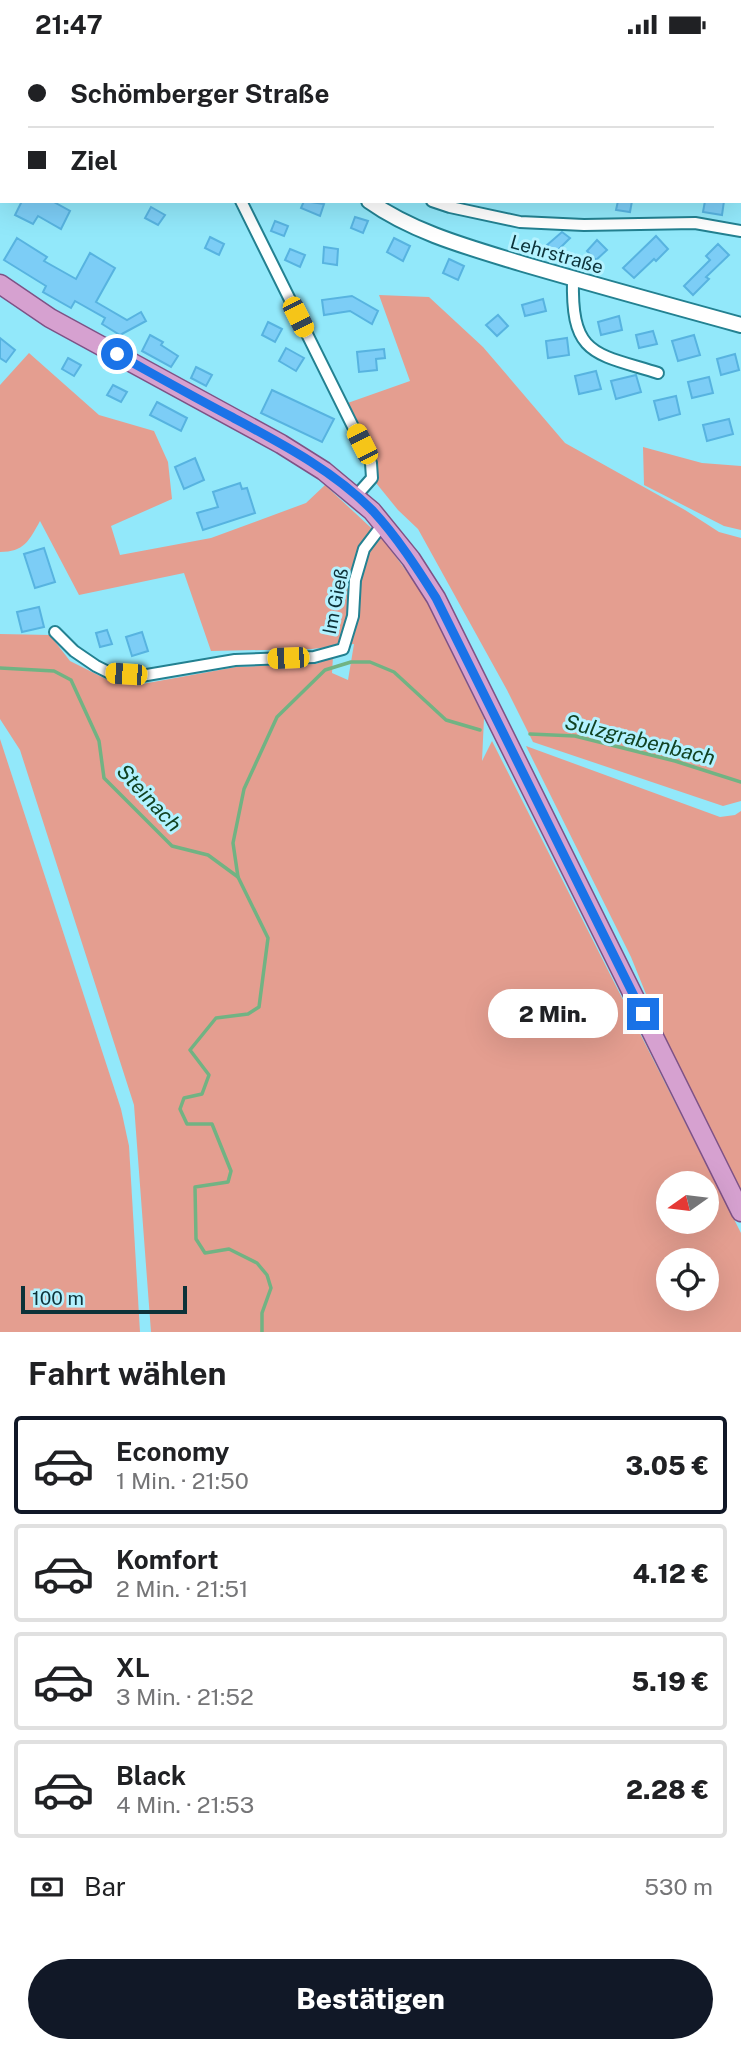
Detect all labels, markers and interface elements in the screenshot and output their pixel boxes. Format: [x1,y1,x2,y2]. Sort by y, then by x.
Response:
text: 21:47 [35,9,103,40]
text: Schömberger Straße [70,78,329,109]
text: Ziel [70,145,118,176]
street label: Lehrstraße [508,230,606,278]
car [280,294,317,340]
route start [101,338,133,370]
car [344,421,381,467]
street label: Im Gieß [318,566,352,636]
car [267,647,310,669]
car [105,662,148,686]
water label: Sulzgrabenbach [562,709,718,770]
water label: Steinach [112,759,187,837]
callout: 2 Min. [489,989,618,1039]
route end [627,998,659,1030]
text: 2 Min. [519,1000,587,1027]
north arrow [656,1171,719,1234]
map controls [656,1171,719,1311]
button: locate [656,1248,719,1311]
scale bar [21,1283,187,1315]
text: 100 m [32,1287,84,1309]
text: Fahrt wählen [28,1355,227,1392]
icon: car [32,1434,95,1497]
text: Economy [116,1436,229,1467]
text: 3.05 € [625,1450,709,1481]
text: 1 Min. · 21:50 [116,1467,249,1494]
icon: car [32,1542,95,1605]
text: Komfort [116,1544,218,1575]
text: 4.12 € [632,1558,709,1589]
text: 2 Min. · 21:51 [116,1575,248,1602]
icon: car [32,1650,95,1713]
text: XL [116,1652,150,1683]
text: 5.19 € [631,1666,709,1697]
text: 3 Min. · 21:52 [116,1683,254,1710]
icon: car [32,1758,95,1821]
text: Black [116,1760,186,1791]
text: 2.28 € [626,1774,709,1805]
text: 4 Min. · 21:53 [116,1791,254,1818]
icon: cash [28,1868,66,1906]
text: Bar [84,1871,126,1902]
text: 530 m [644,1873,713,1900]
button: Bestätigen [28,1959,713,2039]

